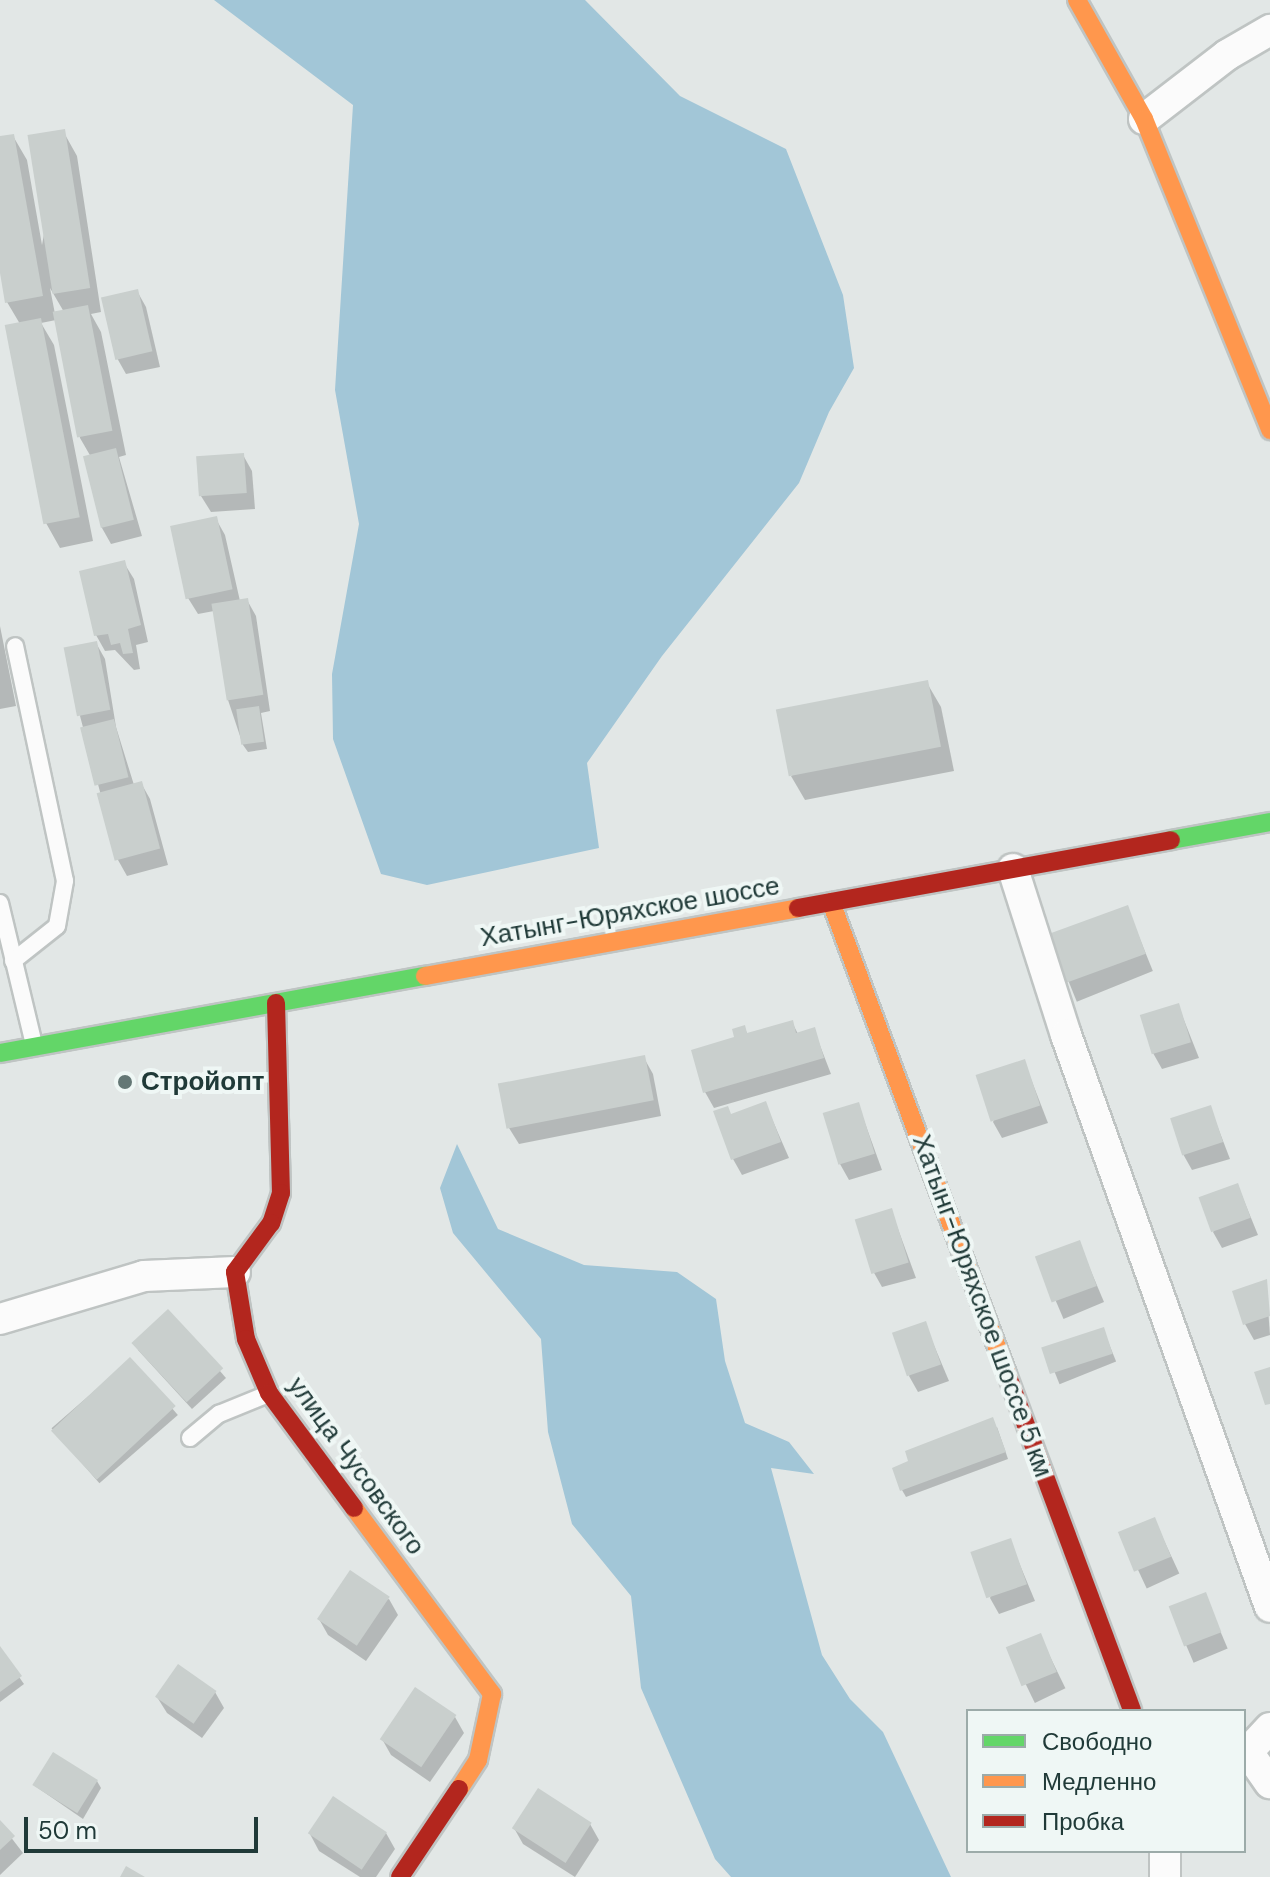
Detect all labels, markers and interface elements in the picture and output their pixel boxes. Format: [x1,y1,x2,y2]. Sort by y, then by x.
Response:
street label: Хатынг-Юряхское шоссе [478,870,782,954]
place label: Стройопт [141,1066,265,1098]
marker: Стройопт [116,1073,134,1091]
street label: Хатынг-Юряхское шоссе 5 км [905,1130,1059,1482]
street label: улица Чусовского [281,1371,431,1561]
legend [966,1709,1246,1853]
text: Свободно [1042,1726,1152,1757]
text: Медленно [1042,1766,1156,1797]
scale bar [28,1801,262,1851]
text: Пробка [1042,1806,1124,1837]
text: 50 m [38,1815,97,1846]

